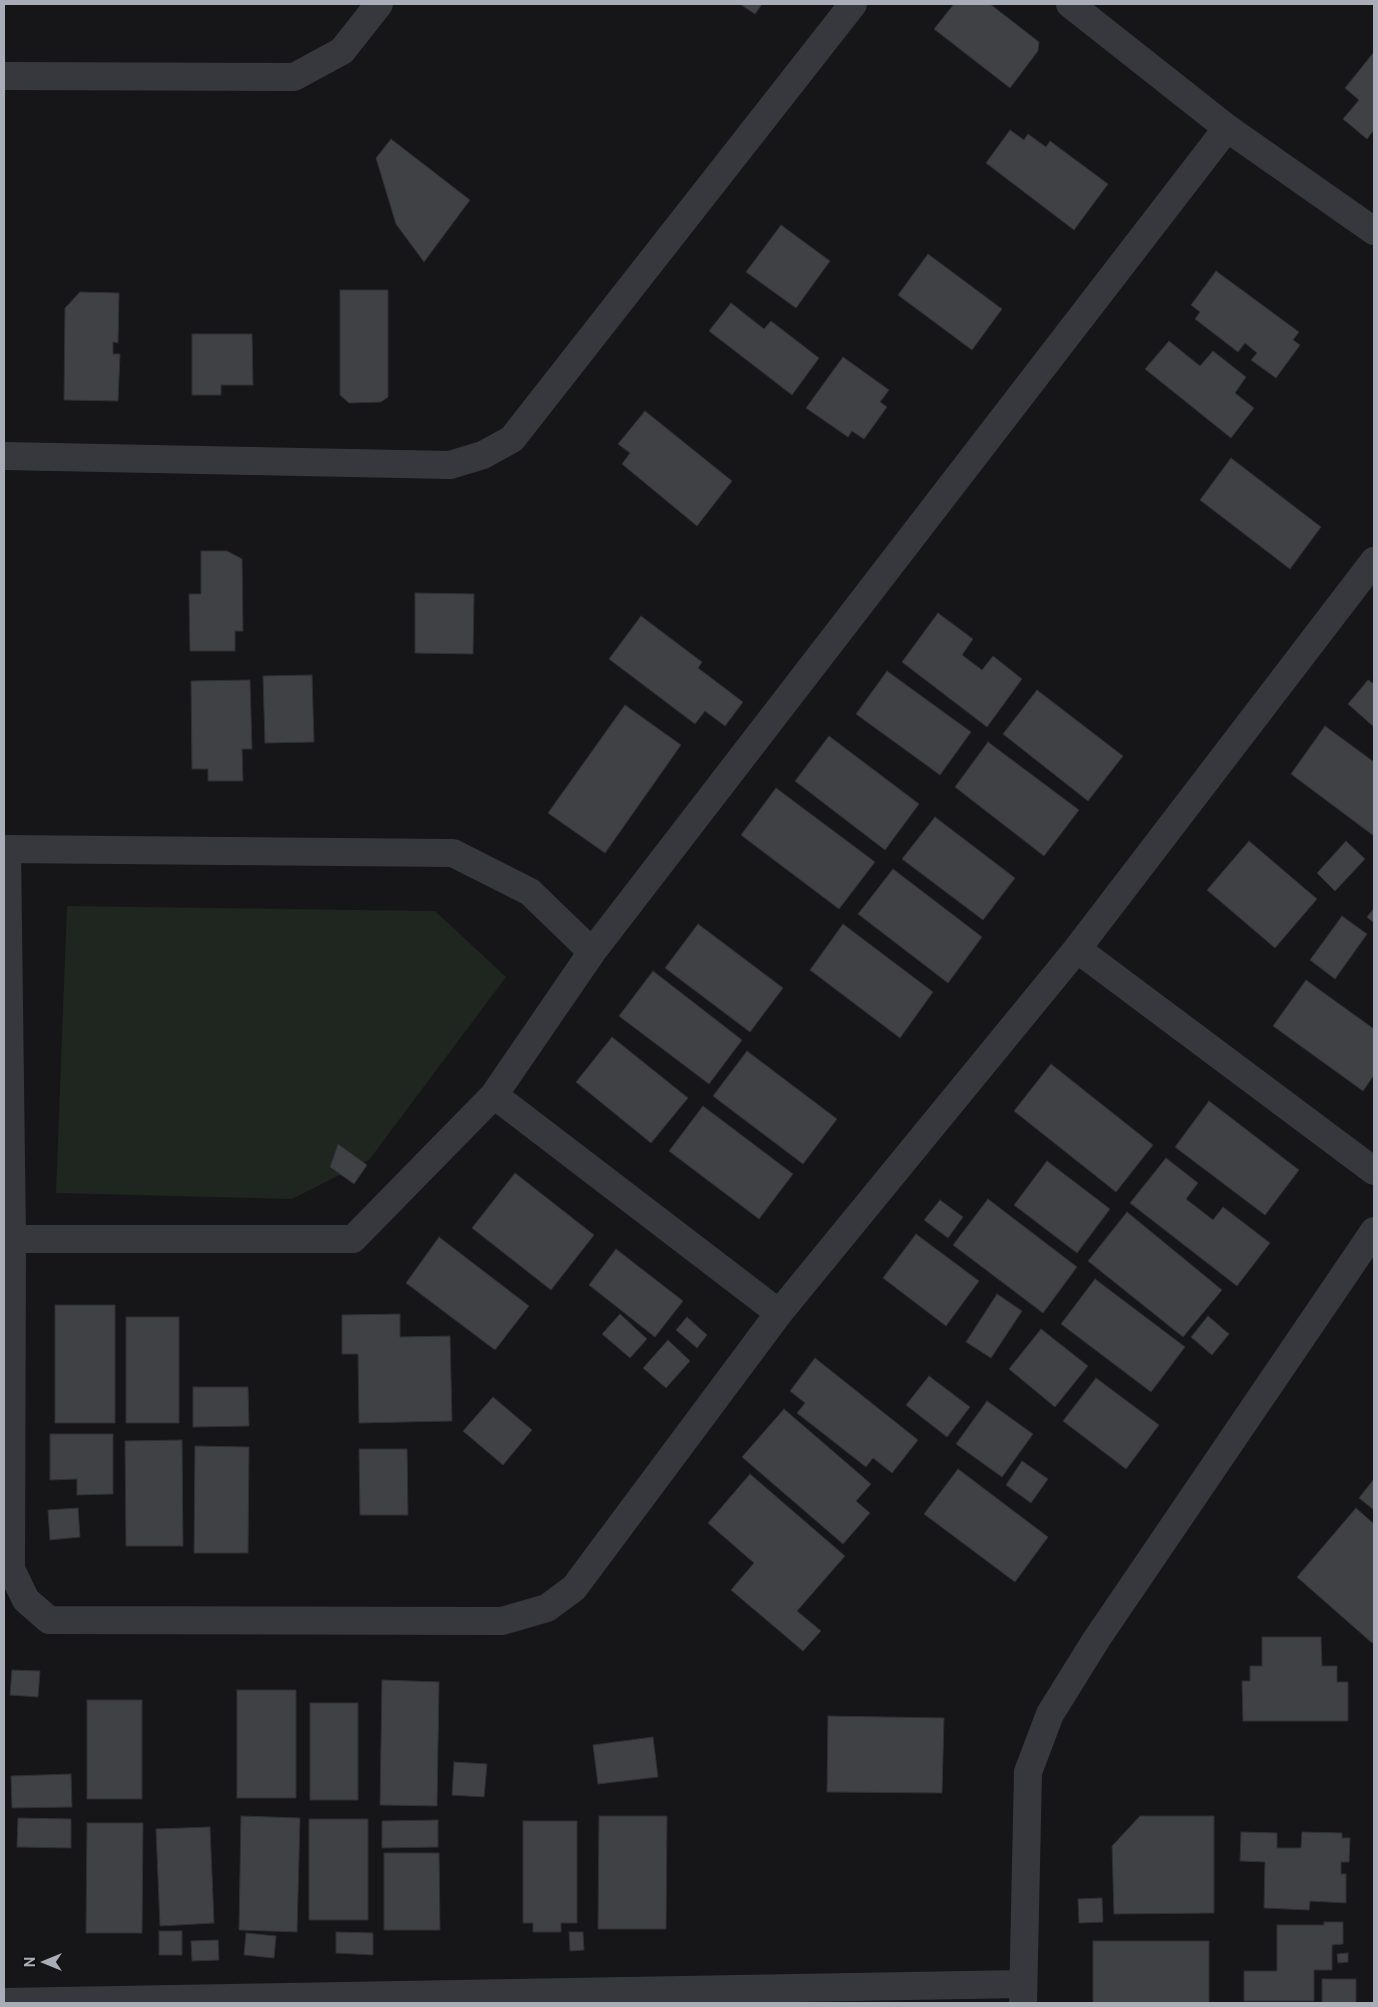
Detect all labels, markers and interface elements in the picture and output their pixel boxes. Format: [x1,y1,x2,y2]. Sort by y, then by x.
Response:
north arrow [20,1937,70,1987]
text: N [22,1957,38,1967]

